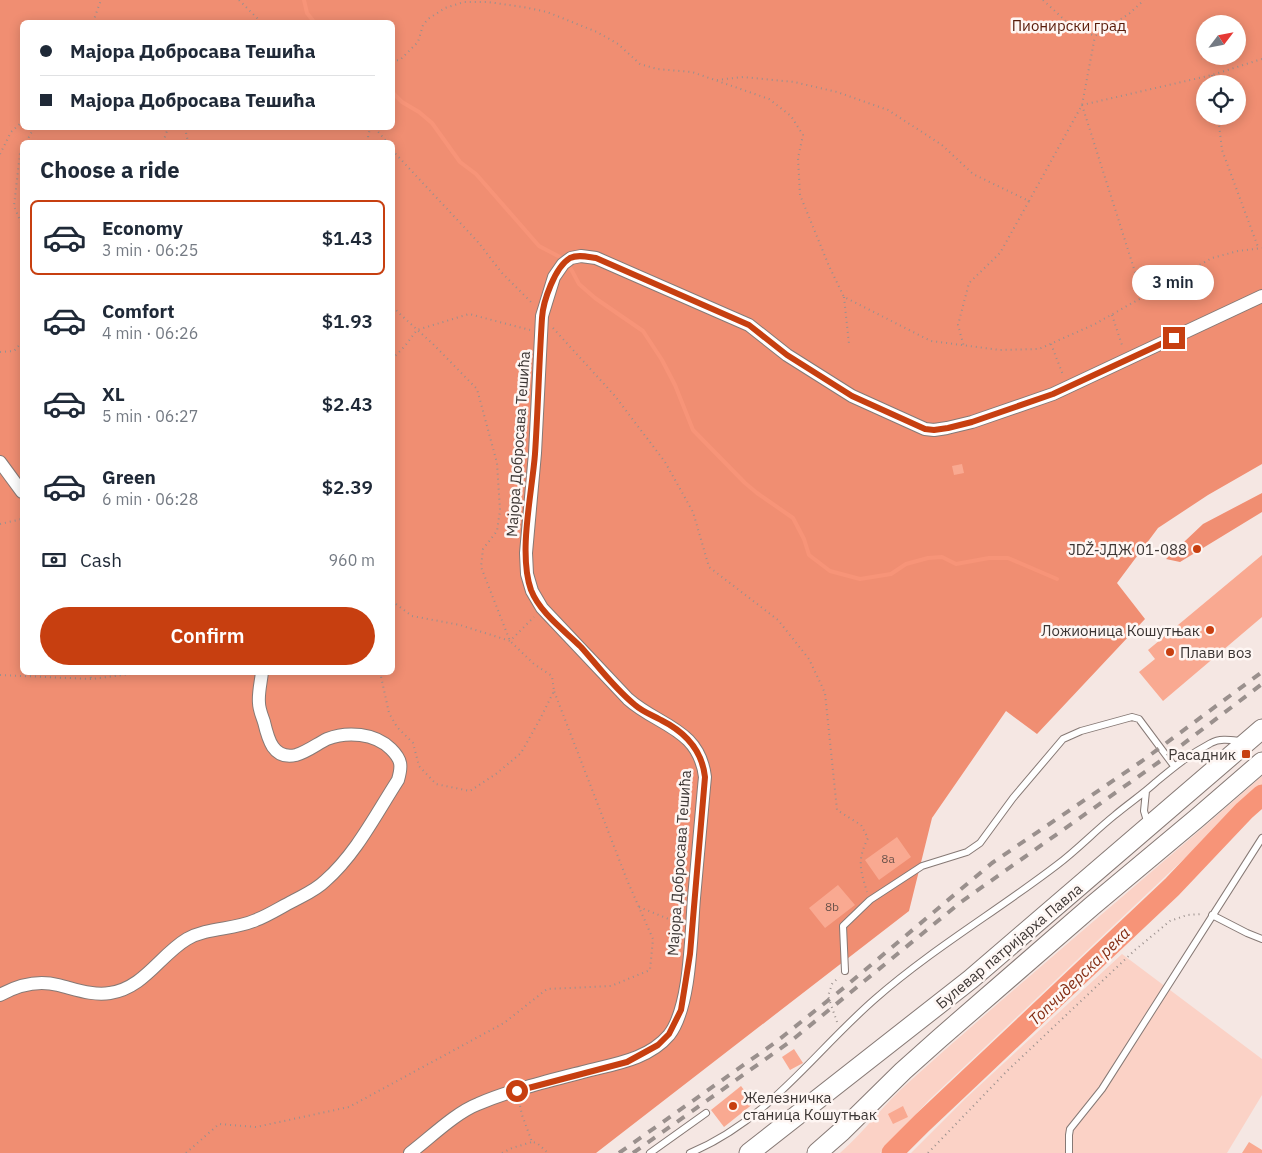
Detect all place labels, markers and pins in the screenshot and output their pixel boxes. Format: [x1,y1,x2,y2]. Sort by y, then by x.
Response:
place label: JDŽ-JДЖ 01-088 [1068,540,1187,559]
marker: JDŽ-JДЖ 01-088 [1191,543,1203,555]
place label: Ложионица Кошутњак [1041,621,1200,640]
marker: Ложионица Кошутњак [1204,624,1216,636]
place label: Плави воз [1180,643,1252,662]
marker: Плави воз [1164,646,1176,658]
place label: Расадник [1168,745,1236,764]
marker: Расадник [1240,748,1252,760]
place label: Железничка станица Кошутњак [743,1088,877,1124]
marker: Железничка станица Кошутњак [727,1100,739,1112]

